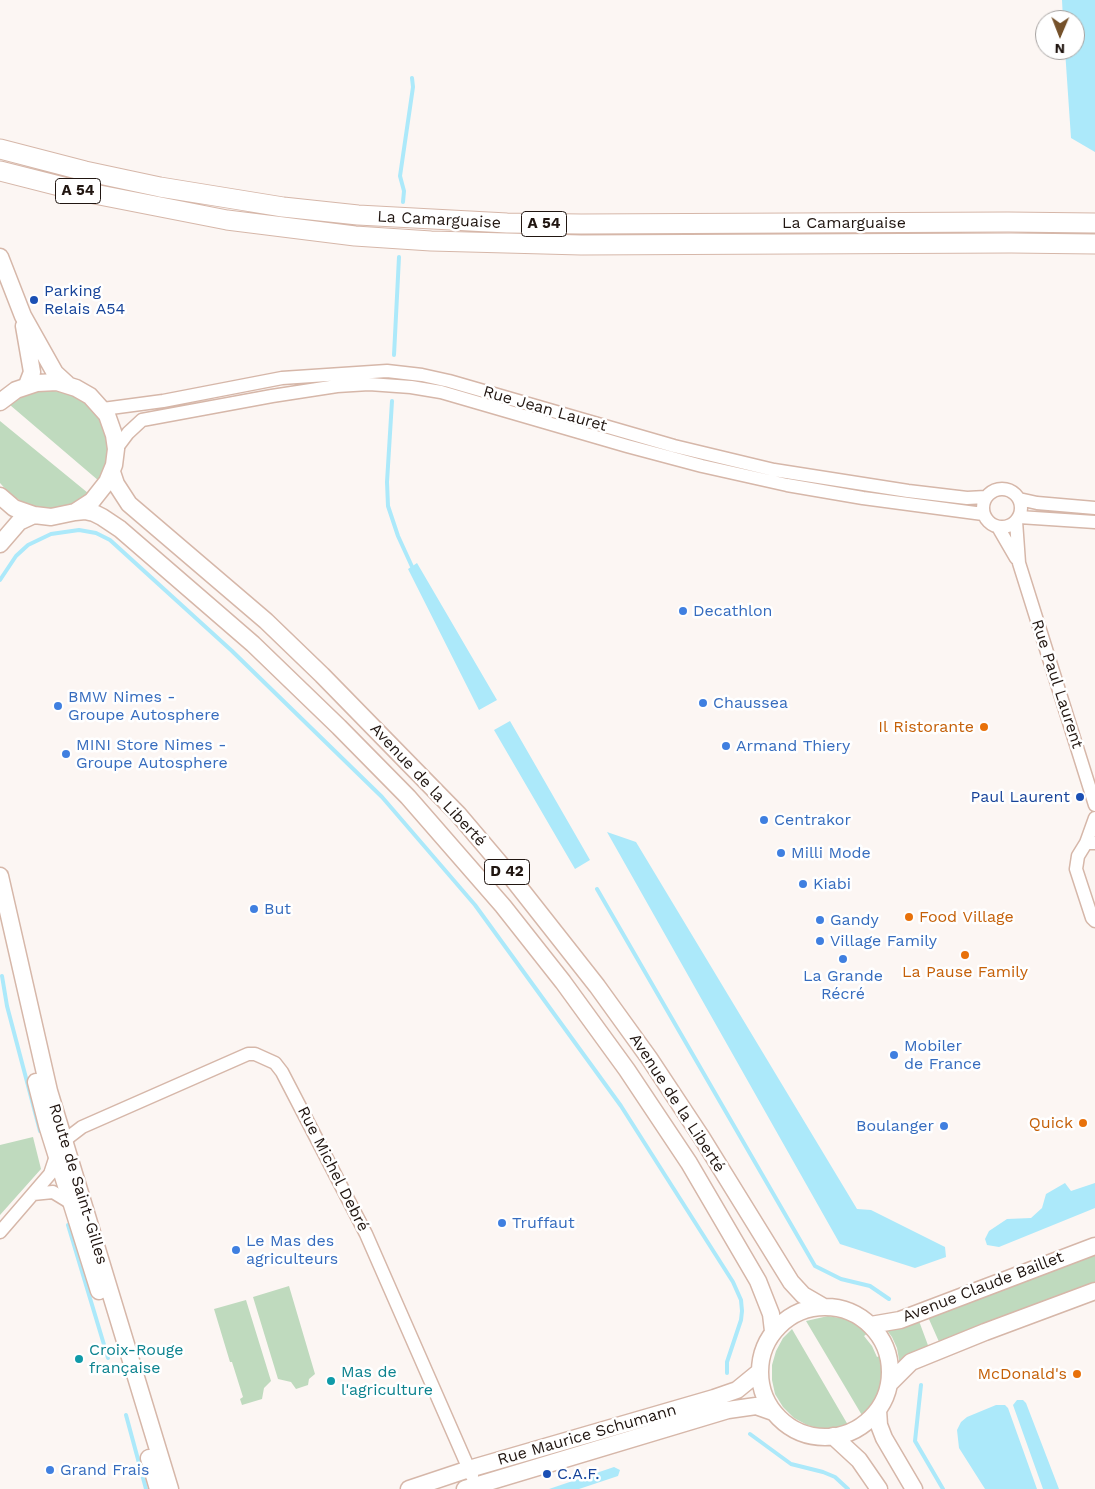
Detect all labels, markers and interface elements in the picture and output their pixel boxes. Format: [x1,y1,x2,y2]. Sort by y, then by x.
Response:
north arrow [1035,10,1085,60]
text: N [1054,41,1065,57]
road number: A 54 [56,178,100,204]
street label: La Camarguaise [377,207,501,233]
road number: A 54 [522,212,566,236]
street label: La Camarguaise [782,213,906,233]
place label: Parking Relais A54 [44,281,125,319]
marker: Parking Relais A54 [28,294,40,306]
street label: Rue Jean Lauret [481,382,609,436]
place label: Decathlon [693,601,772,621]
marker: Decathlon [677,605,689,617]
street label: Rue Paul Laurent [1027,617,1087,751]
place label: BMW Nimes - Groupe Autosphere [68,687,220,725]
place label: Chaussea [713,693,788,713]
marker: Chaussea [697,697,709,709]
marker: BMW Nimes - Groupe Autosphere [52,700,64,712]
place label: Il Ristorante [878,717,974,737]
street label: Avenue de la Liberté [366,719,490,851]
marker: Il Ristorante [978,721,990,733]
place label: MINI Store Nimes - Groupe Autosphere [76,735,228,773]
place label: Armand Thiery [736,736,850,756]
marker: Armand Thiery [720,740,732,752]
marker: MINI Store Nimes - Groupe Autosphere [60,748,72,760]
place label: Paul Laurent [970,787,1070,807]
marker: Paul Laurent [1074,791,1086,803]
place label: Centrakor [774,810,851,830]
marker: Centrakor [758,814,770,826]
place label: Milli Mode [791,843,871,863]
marker: Milli Mode [775,847,787,859]
road number: D 42 [484,860,530,884]
place label: Kiabi [813,874,851,894]
marker: Kiabi [797,878,809,890]
place label: But [264,899,291,919]
marker: But [248,903,260,915]
place label: Food Village [919,907,1014,927]
place label: Gandy [830,910,879,930]
marker: Food Village [903,911,915,923]
marker: Gandy [814,914,826,926]
place label: Village Family [830,931,937,951]
marker: Village Family [814,935,826,947]
marker: La Pause Family [959,949,971,961]
marker: La Grande Récré [837,953,849,965]
place label: La Pause Family [902,962,1028,982]
place label: La Grande Récré [803,966,883,1004]
street label: Avenue de la Liberté [625,1030,729,1176]
place label: Mobiler de France [904,1036,981,1074]
marker: Mobiler de France [888,1049,900,1061]
street label: Route de Saint-Gilles [44,1101,112,1267]
street label: Rue Michel Debré [293,1103,373,1235]
place label: Quick [1029,1113,1073,1133]
place label: Boulanger [856,1116,934,1136]
marker: Quick [1077,1117,1089,1129]
marker: Boulanger [938,1120,950,1132]
place label: Truffaut [512,1213,575,1233]
marker: Truffaut [496,1217,508,1229]
place label: Le Mas des agriculteurs [246,1231,338,1269]
marker: Le Mas des agriculteurs [230,1244,242,1256]
street label: Avenue Claude Baillet [900,1247,1066,1327]
place label: Croix-Rouge française [89,1340,184,1378]
marker: Croix-Rouge française [73,1353,85,1365]
place label: Mas de l'agriculture [341,1362,433,1400]
place label: McDonald's [978,1364,1067,1384]
marker: McDonald's [1071,1368,1083,1380]
marker: Mas de l'agriculture [325,1375,337,1387]
street label: Rue Maurice Schumann [495,1400,679,1470]
place label: Grand Frais [60,1460,149,1480]
marker: Grand Frais [44,1464,56,1476]
place label: C.A.F. [557,1464,599,1484]
marker: C.A.F. [541,1468,553,1480]

